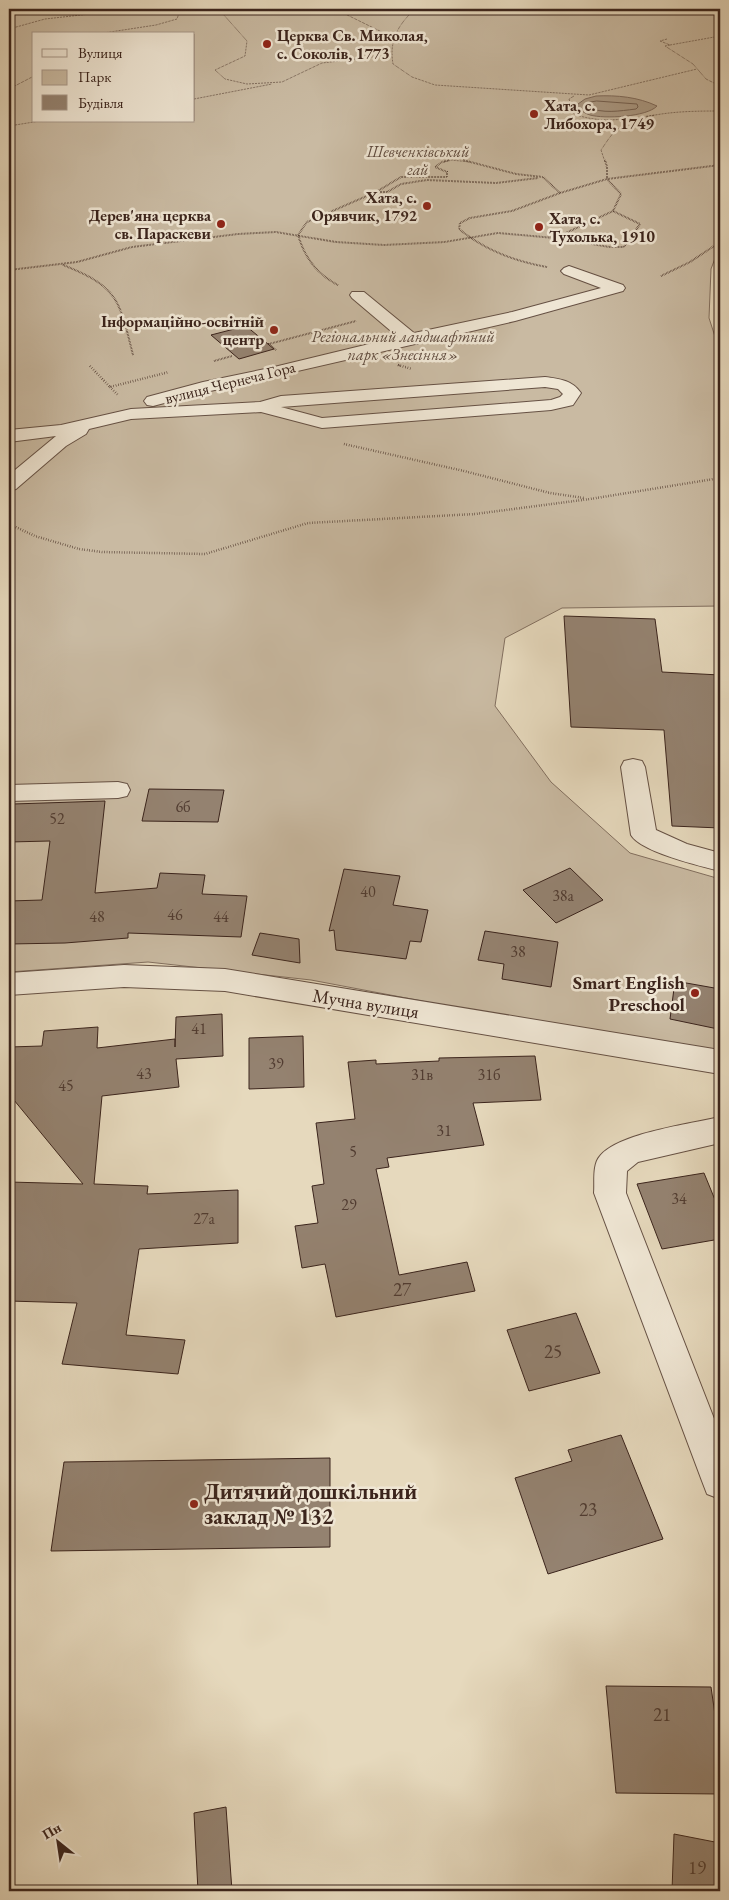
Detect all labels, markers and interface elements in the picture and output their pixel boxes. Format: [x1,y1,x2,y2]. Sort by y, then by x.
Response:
place label: Церква Св. Миколая, с. Соколів, 1773 [277,25,428,64]
legend [32,32,195,122]
marker: Церква Св. Миколая, с. Соколів, 1773 [261,38,273,50]
text: Вулиця [78,43,123,62]
text: Парк [78,67,111,86]
text: Будівля [78,93,124,112]
place label: Хата, с. Либохора, 1749 [543,95,655,134]
marker: Хата, с. Либохора, 1749 [528,108,540,120]
park label: Шевченківський гай [366,141,469,180]
place label: Хата, с. Орявчик, 1792 [312,187,418,226]
marker: Хата, с. Орявчик, 1792 [421,200,433,212]
place label: Дерев'яна церква св. Параскеви [89,205,212,244]
place label: Хата, с. Тухолька, 1910 [548,208,655,247]
marker: Дерев'яна церква св. Параскеви [215,218,227,230]
marker: Хата, с. Тухолька, 1910 [533,221,545,233]
place label: Інформаційно-освітній центр [101,311,265,350]
marker: Інформаційно-освітній центр [268,324,280,336]
park label: Регіональний ландшафтний парк «Знесіння» [311,326,495,365]
street label: вулиця Чернеча Гора [163,356,298,409]
house number: 6б [175,796,191,817]
house number: 52 [49,808,65,829]
house number: 40 [360,881,376,902]
house number: 38а [552,885,574,906]
house number: 46 [167,904,183,925]
house number: 48 [89,906,105,927]
house number: 44 [213,906,229,927]
house number: 38 [510,941,526,962]
place label: Smart English Preschool [573,970,686,1017]
street label: Мучна вулиця [311,983,421,1024]
marker: Smart English Preschool [689,987,701,999]
house number: 41 [191,1018,207,1039]
house number: 39 [268,1053,284,1074]
house number: 43 [136,1063,152,1084]
house number: 31в [411,1064,433,1085]
house number: 31б [478,1064,501,1085]
house number: 45 [58,1075,74,1096]
house number: 31 [436,1120,452,1141]
house number: 5 [349,1141,357,1162]
house number: 34 [671,1188,687,1209]
house number: 29 [341,1194,357,1215]
house number: 27а [193,1208,215,1229]
house number: 27 [393,1277,412,1302]
house number: 25 [544,1339,562,1364]
place label: Дитячий дошкільний заклад № 132 [204,1477,417,1531]
house number: 23 [579,1497,597,1522]
marker: Дитячий дошкільний заклад № 132 [188,1498,200,1510]
house number: 21 [653,1702,671,1727]
north arrow [32,1818,82,1868]
text: Пн [39,1818,64,1843]
house number: 19 [688,1855,706,1880]

